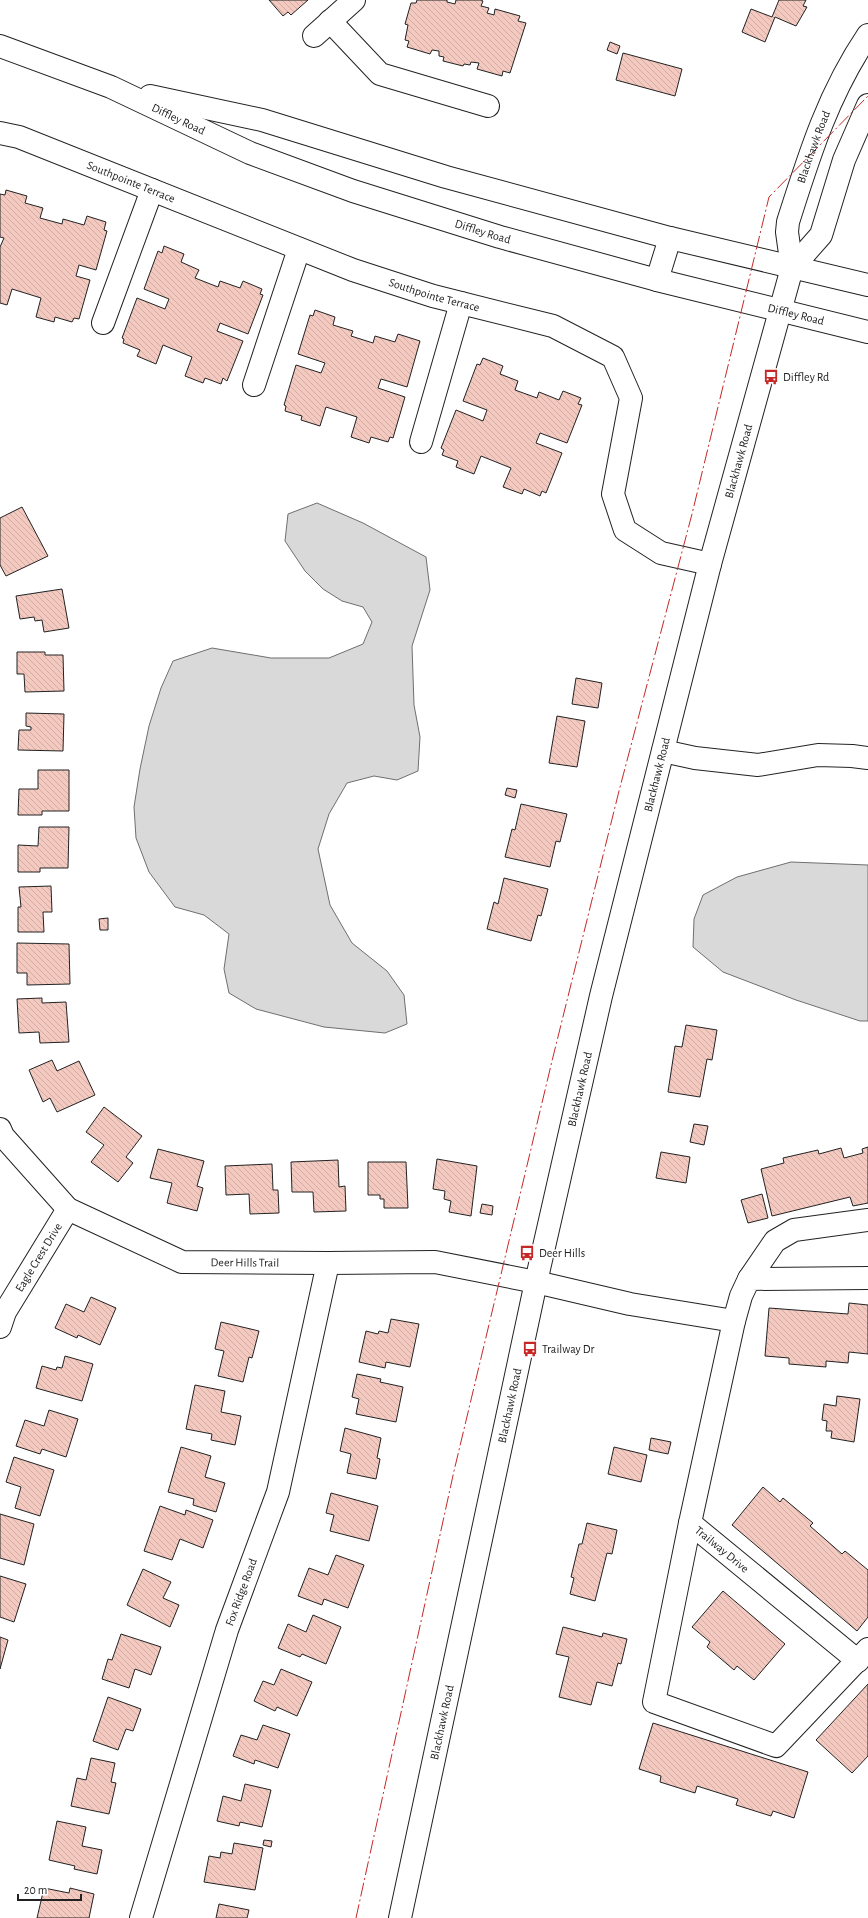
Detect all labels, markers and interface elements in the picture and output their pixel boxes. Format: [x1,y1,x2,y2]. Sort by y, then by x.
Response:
street label: Diffley Road [150,101,207,137]
street label: Blackhawk Road [795,109,832,185]
street label: Southpointe Terrace [85,159,177,205]
street label: Diffley Road [453,217,512,246]
street label: Southpointe Terrace [387,276,481,313]
street label: Diffley Road [767,302,825,327]
bus stop icon: Diffley Rd [762,368,780,386]
place label: Diffley Rd [783,371,829,384]
street label: Blackhawk Road [723,423,754,499]
street label: Blackhawk Road [642,736,672,813]
street label: Blackhawk Road [566,1051,594,1128]
street label: Eagle Crest Drive [13,1221,64,1294]
bus stop icon: Deer Hills [518,1244,536,1262]
place label: Deer Hills [539,1247,585,1259]
street label: Deer Hills Trail [211,1256,279,1269]
bus stop icon: Trailway Dr [521,1340,539,1358]
place label: Trailway Dr [542,1343,594,1356]
street label: Blackhawk Road [496,1367,523,1444]
street label: Trailway Drive [693,1524,751,1575]
street label: Fox Ridge Road [223,1557,259,1627]
street label: Blackhawk Road [428,1684,456,1761]
scale bar [18,1876,81,1902]
text: 20 m [24,1884,47,1896]

